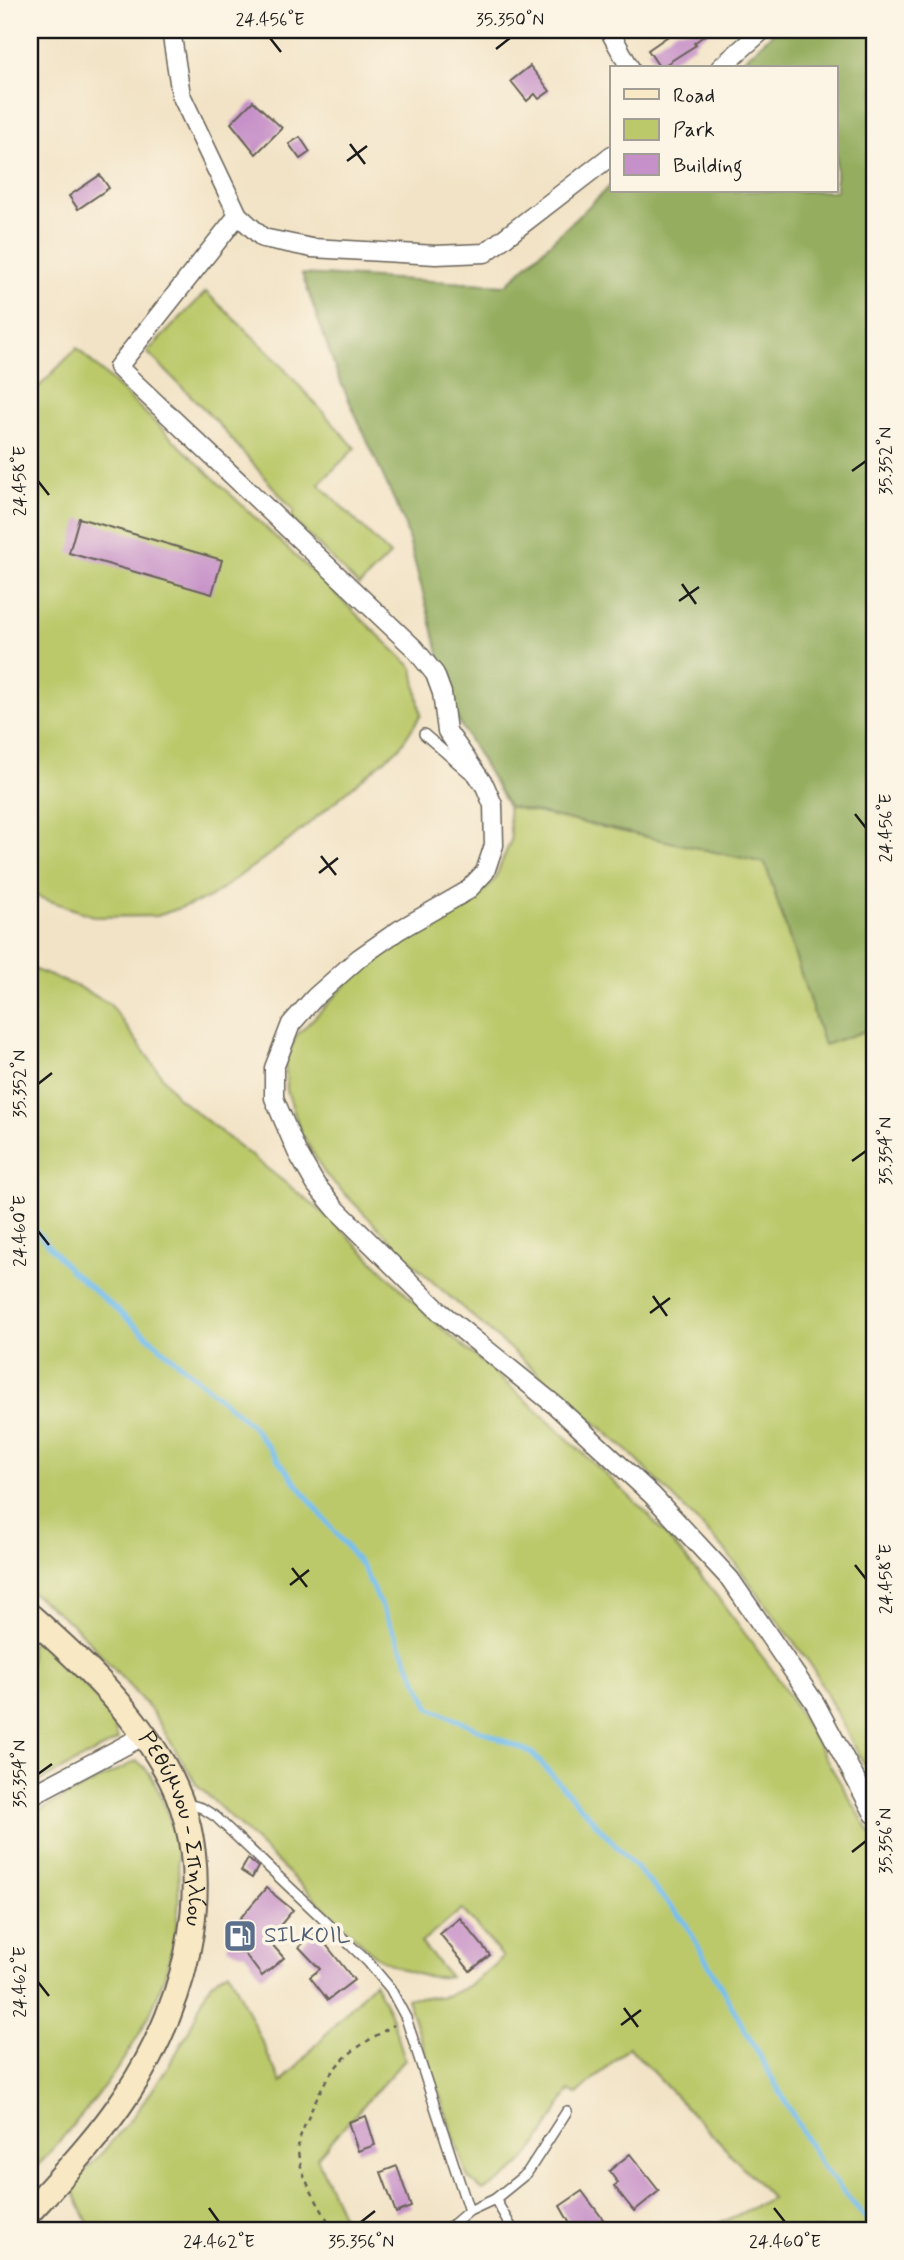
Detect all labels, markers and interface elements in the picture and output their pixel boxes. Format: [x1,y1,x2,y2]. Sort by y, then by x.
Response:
text: 24.456°E [235,8,305,32]
text: 35.350°N [476,8,544,32]
legend [610,66,838,192]
text: Road [673,82,715,110]
text: Park [673,116,715,144]
text: Building [673,152,743,182]
text: 35.352°N [874,427,898,495]
text: 24.458°E [8,446,32,516]
text: 24.456°E [874,793,898,863]
text: 35.352°N [8,1050,32,1118]
text: 35.354°N [874,1117,898,1185]
text: 24.460°E [8,1195,32,1267]
text: 24.458°E [874,1544,898,1614]
street label: Ρεθύμνου - Σπηλίου [131,1726,210,1928]
text: 35.354°N [8,1740,32,1808]
text: 35.356°N [874,1808,898,1874]
fuel station icon: SILKOIL [221,1917,259,1955]
place label: SILKOIL [264,1921,350,1951]
text: 24.462°E [8,1946,32,2018]
text: 24.462°E [183,2230,255,2254]
text: 35.356°N [328,2230,394,2254]
text: 24.460°E [749,2230,821,2254]

